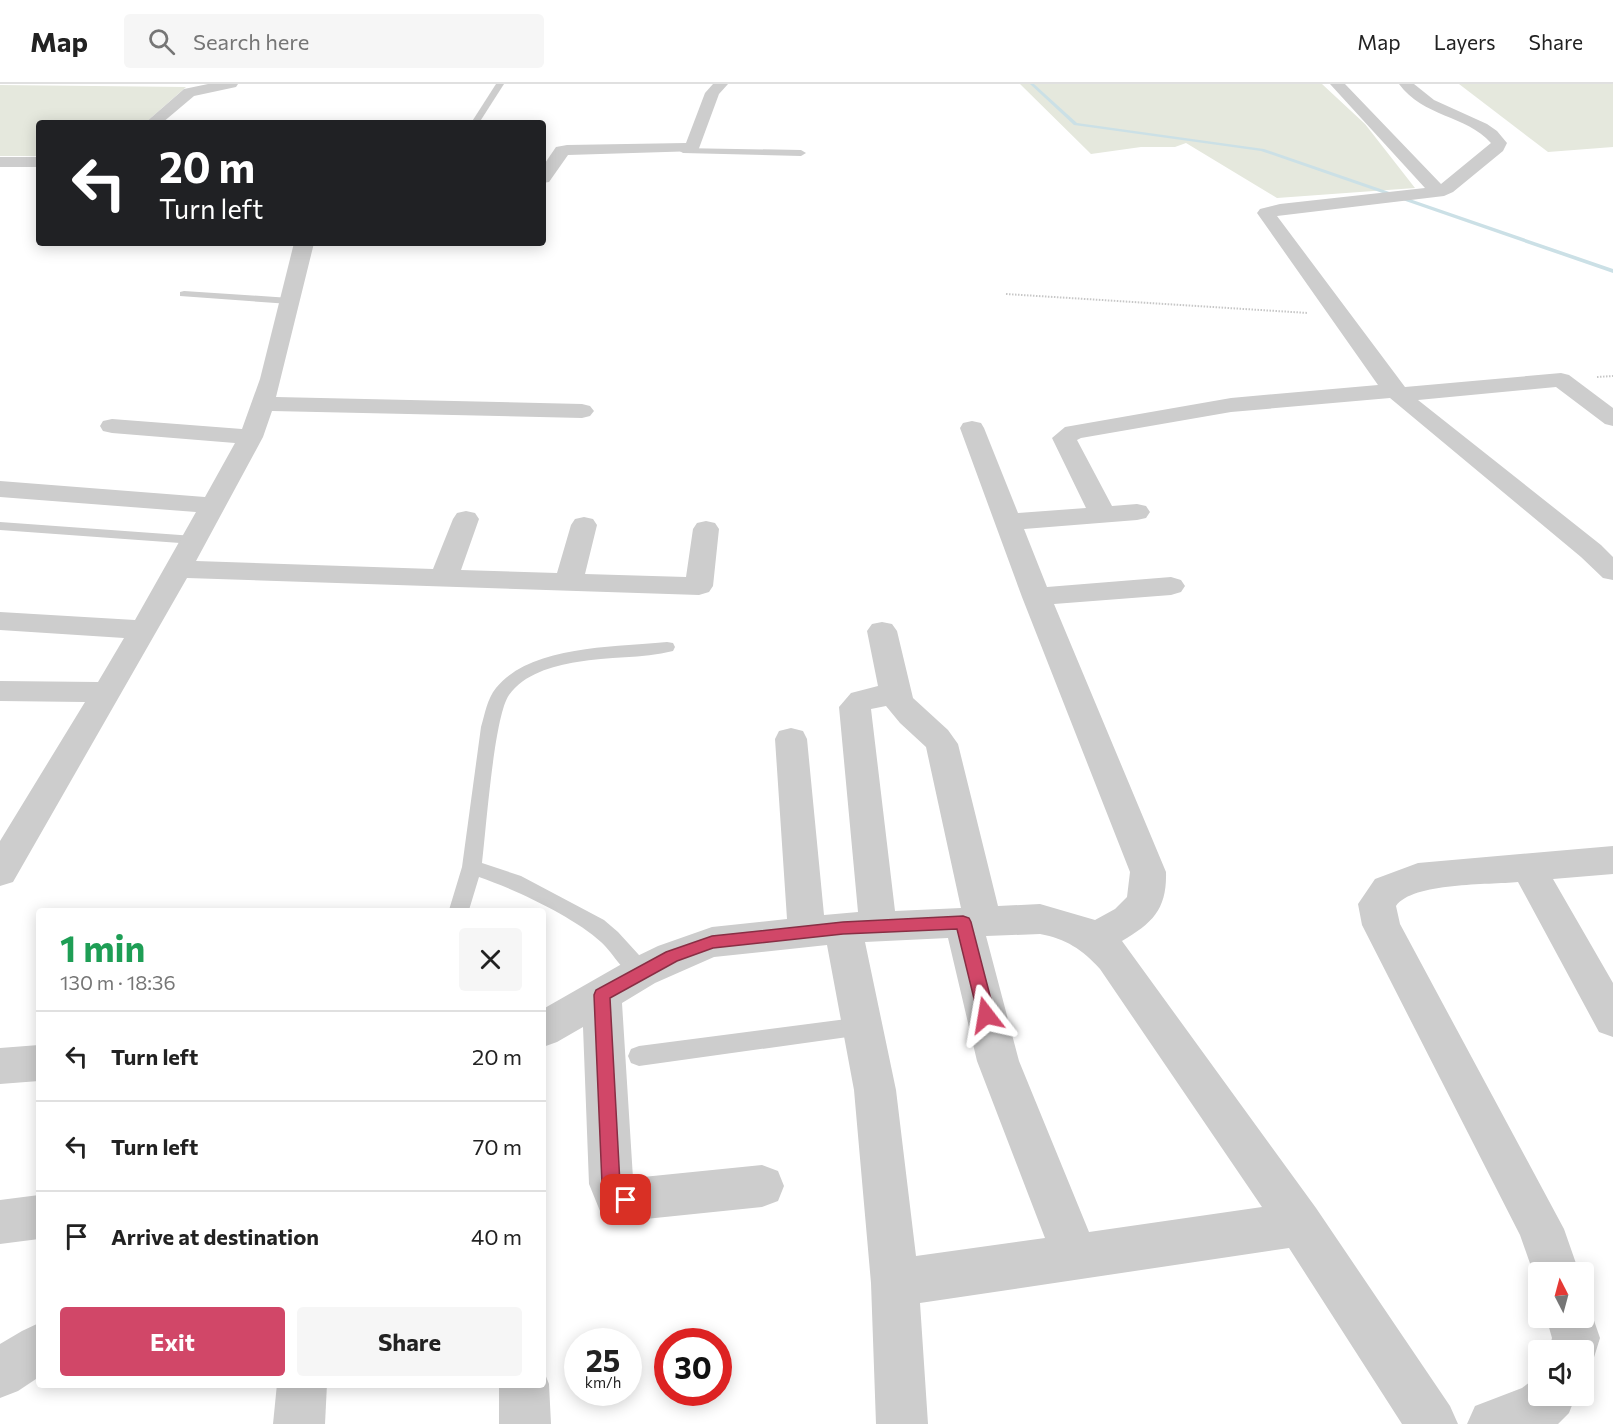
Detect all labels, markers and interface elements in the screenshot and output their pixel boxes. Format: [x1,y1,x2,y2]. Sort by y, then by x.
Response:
search box [124,14,544,68]
text: Map [30,24,88,58]
icon: search [145,25,178,58]
text: Search here [193,28,309,55]
text: Map [1357,29,1401,54]
text: Layers [1434,29,1496,54]
text: Share [1529,29,1583,54]
text: 20 m [159,140,255,192]
icon: left [60,144,138,222]
text: Turn left [159,192,263,225]
text: 1 min [60,925,145,969]
button: close [459,928,522,991]
text: 130 m · 18:36 [60,970,176,994]
position arrow [954,983,1018,1047]
icon: left [60,1040,93,1073]
text: Turn left [111,1043,198,1070]
text: 20 m [472,1043,522,1070]
icon: left [60,1130,93,1163]
text: Turn left [111,1133,198,1160]
text: 70 m [473,1133,522,1160]
pin [600,1174,651,1225]
icon: arrive [609,1183,642,1216]
icon: arrive [60,1220,93,1253]
text: Arrive at destination [111,1223,319,1250]
text: 40 m [471,1223,522,1250]
north arrow [1528,1262,1594,1328]
map controls [1528,1262,1594,1406]
button: Exit [60,1307,285,1376]
button: Share [297,1307,522,1376]
speed limit sign: 30 [654,1328,732,1406]
button: sound [1528,1340,1594,1406]
text: 25 [586,1341,620,1378]
text: km/h [585,1373,621,1391]

